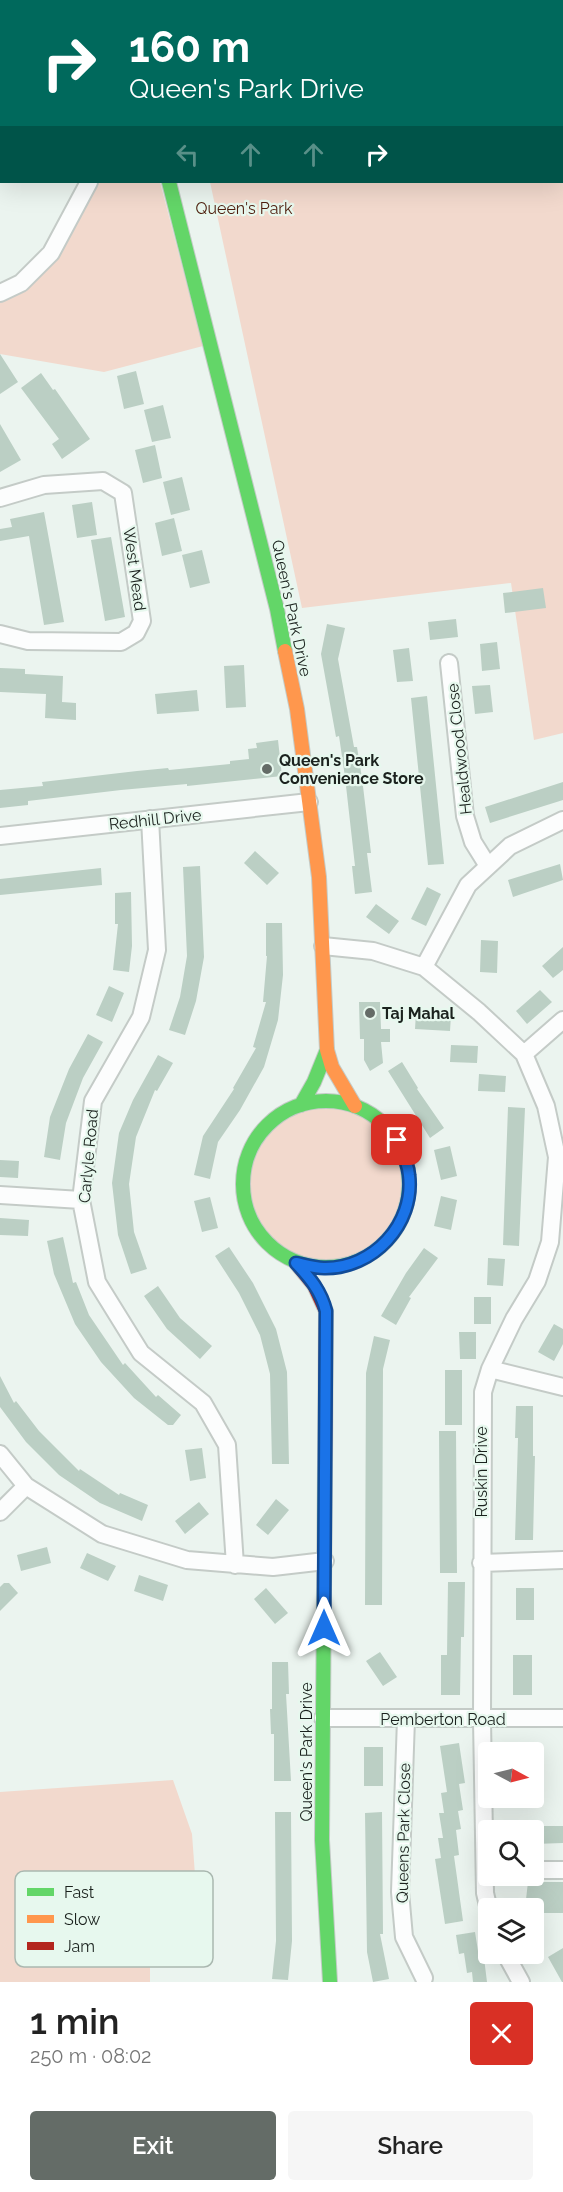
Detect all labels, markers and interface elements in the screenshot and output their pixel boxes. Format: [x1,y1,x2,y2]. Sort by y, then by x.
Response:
text: 160 m [129,23,250,72]
icon: right [30,24,108,102]
text: Queen's Park Drive [129,73,364,104]
icon: left [171,138,204,171]
icon: ahead [234,138,267,171]
icon: ahead [297,138,330,171]
icon: right [360,138,393,171]
park label: Queen's Park [196,199,293,218]
street label: West Mead [119,526,150,612]
street label: Queen's Park Drive [268,538,315,678]
street label: Healdwood Close [443,682,476,816]
place label: Queen's Park Convenience Store [279,751,424,788]
marker: Queen's Park Convenience Store [260,762,274,776]
street label: Redhill Drive [108,805,202,834]
place label: Taj Mahal [382,1004,456,1023]
marker: Taj Mahal [363,1006,377,1020]
street label: Carlyle Road [75,1108,102,1204]
pin [371,1114,422,1165]
icon: arrive [380,1123,413,1156]
street label: Ruskin Drive [472,1426,491,1518]
position arrow [292,1596,356,1660]
street label: Queen's Park Drive [297,1682,316,1822]
street label: Pemberton Road [380,1710,506,1729]
north arrow [478,1742,544,1808]
map controls [478,1742,544,1964]
street label: Queens Park Close [393,1763,414,1903]
button: search [478,1820,544,1886]
legend [15,1871,213,1967]
text: Fast [64,1883,95,1902]
button: layers [478,1898,544,1964]
text: Slow [64,1910,100,1929]
text: Jam [64,1937,95,1956]
text: 1 min [30,2000,119,2042]
button: close [470,2002,533,2065]
text: 250 m · 08:02 [30,2044,152,2068]
button: Exit [30,2111,276,2180]
button: Share [288,2111,533,2180]

